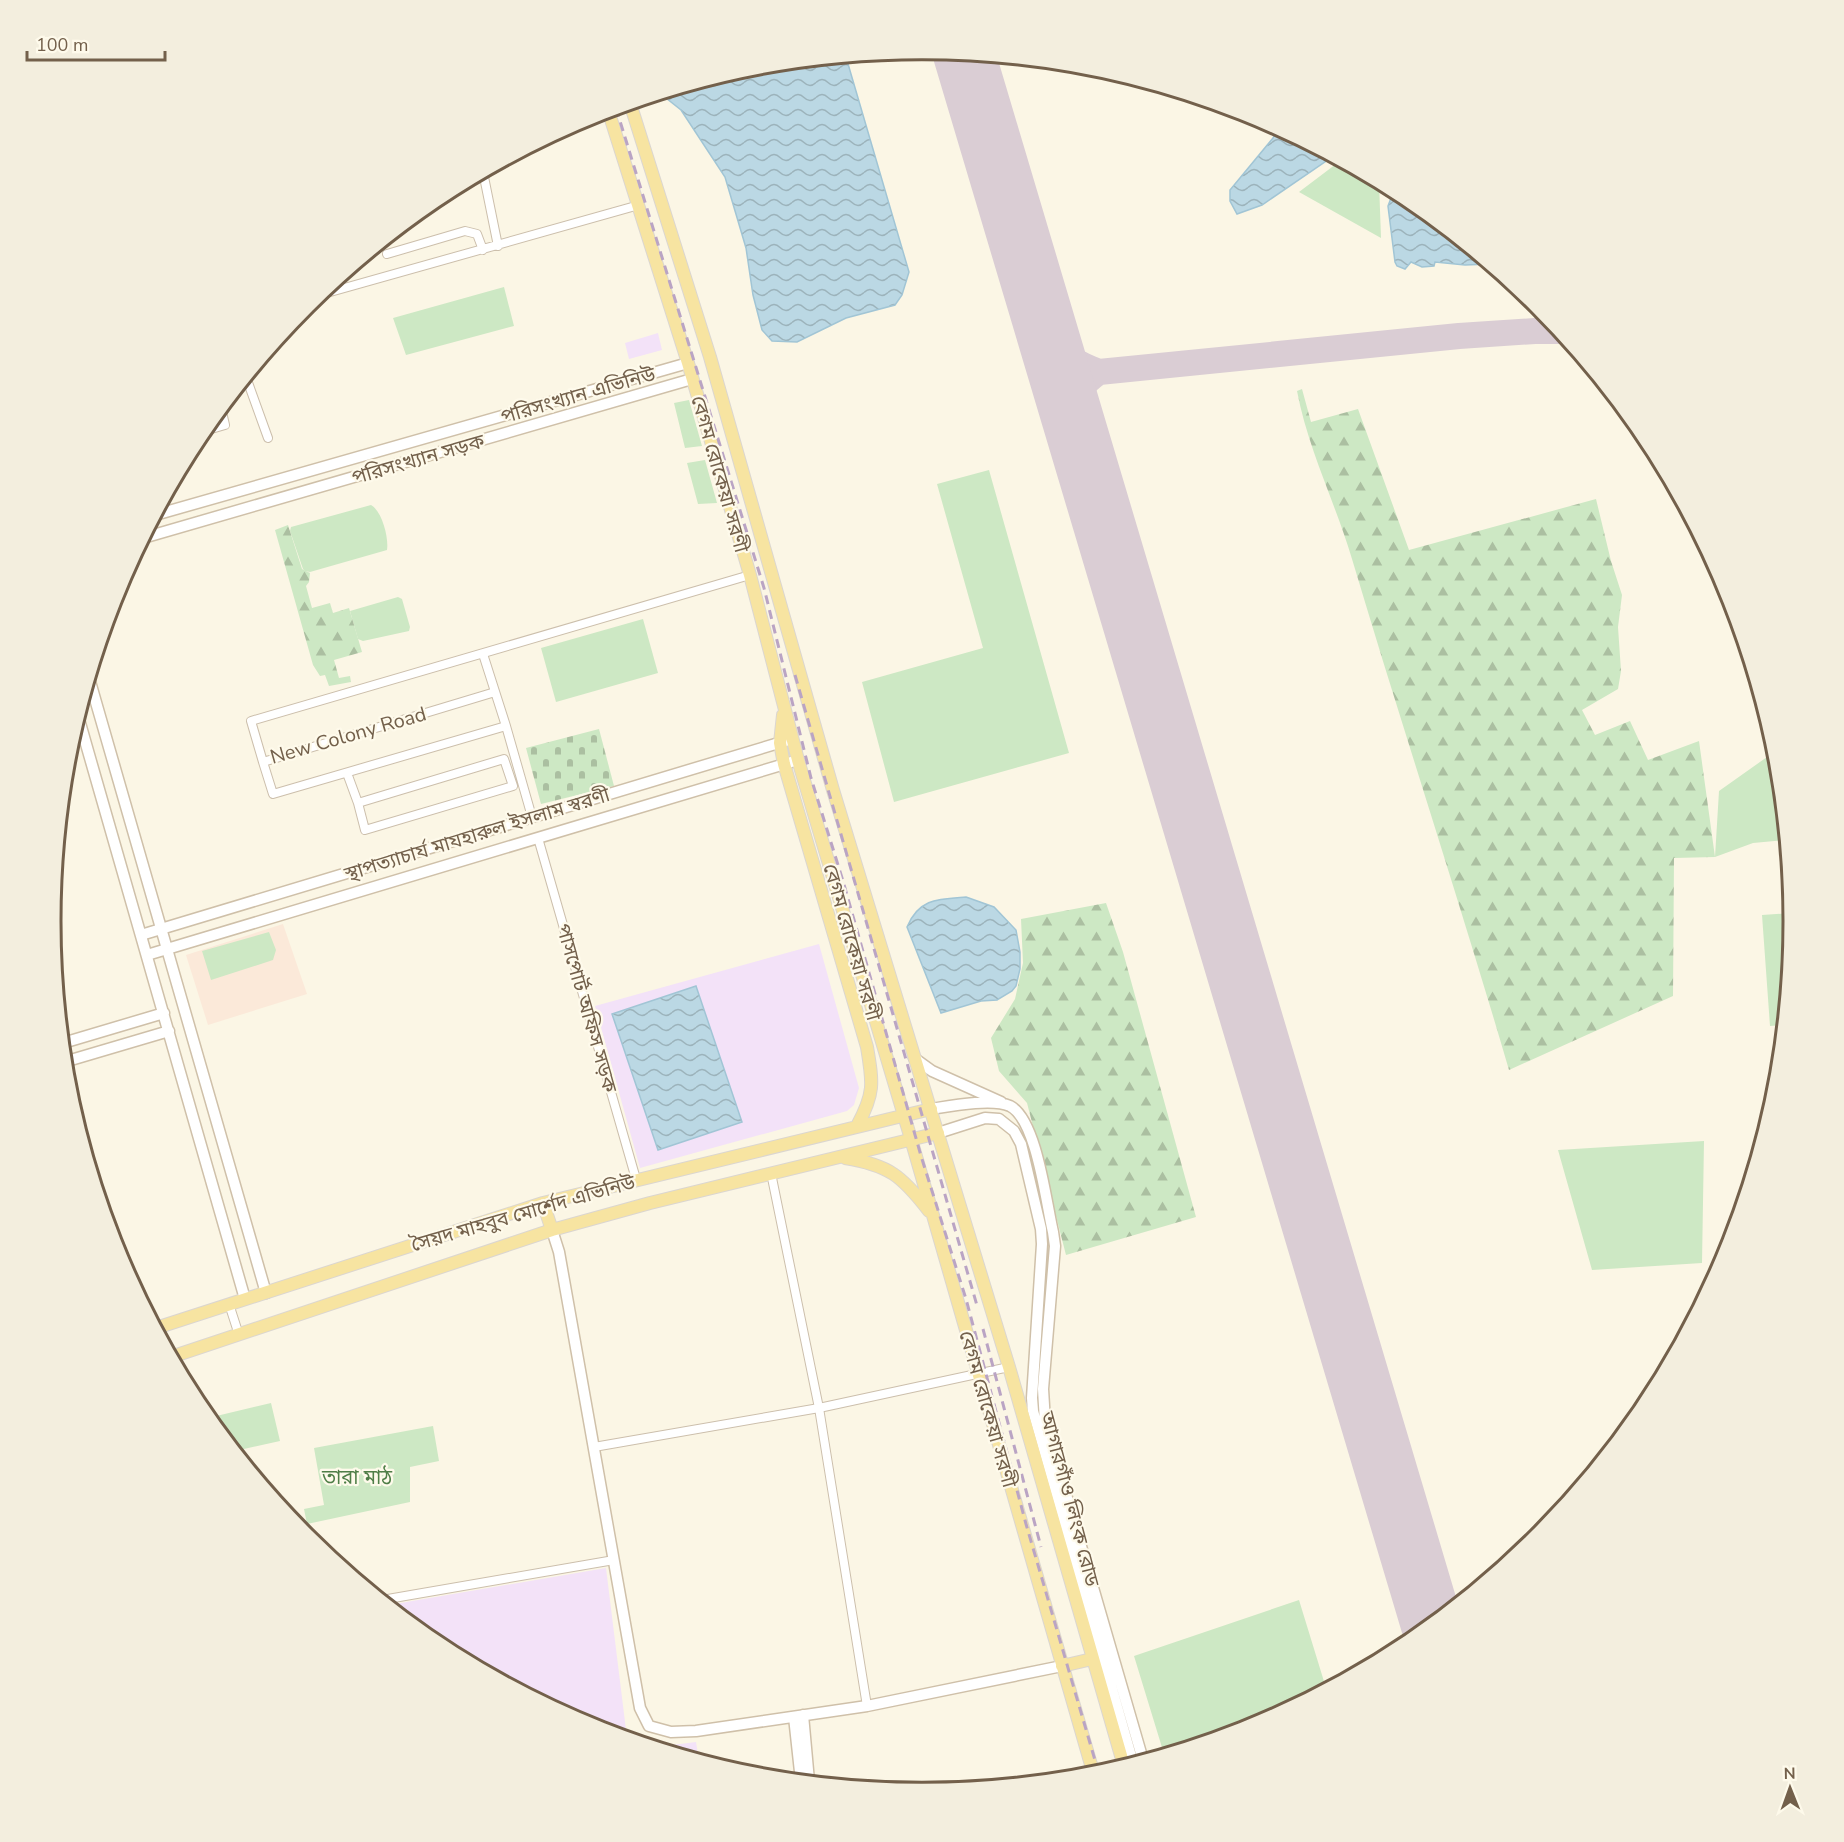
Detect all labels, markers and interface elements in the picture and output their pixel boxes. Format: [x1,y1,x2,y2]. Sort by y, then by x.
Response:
scale bar [27,24,165,62]
text: 100 m [36,33,88,57]
street label: পরিসংখ্যান এভিনিউ [498,360,659,430]
street label: বেগম রোকেয়া সরণী [684,392,755,557]
street label: পরিসংখ্যান সড়ক [349,427,488,491]
street label: New Colony Road [267,700,429,771]
street label: স্থাপত্যাচার্য মাযহারুল ইসলাম স্বরণী [340,781,614,888]
street label: বেগম রোকেয়া সরণী [816,860,887,1025]
street label: পাসপোর্ট অফিস সড়ক [549,920,624,1097]
street label: সৈয়দ মাহবুব মোর্শেদ এভিনিউ [407,1168,639,1259]
street label: বেগম রোকেয়া সরণী [952,1327,1023,1492]
street label: আগারগাঁও লিংক রোড [1033,1408,1106,1590]
park label: তারা মাঠ [321,1464,393,1491]
north arrow [1760,1758,1820,1818]
text: N [1784,1763,1796,1785]

